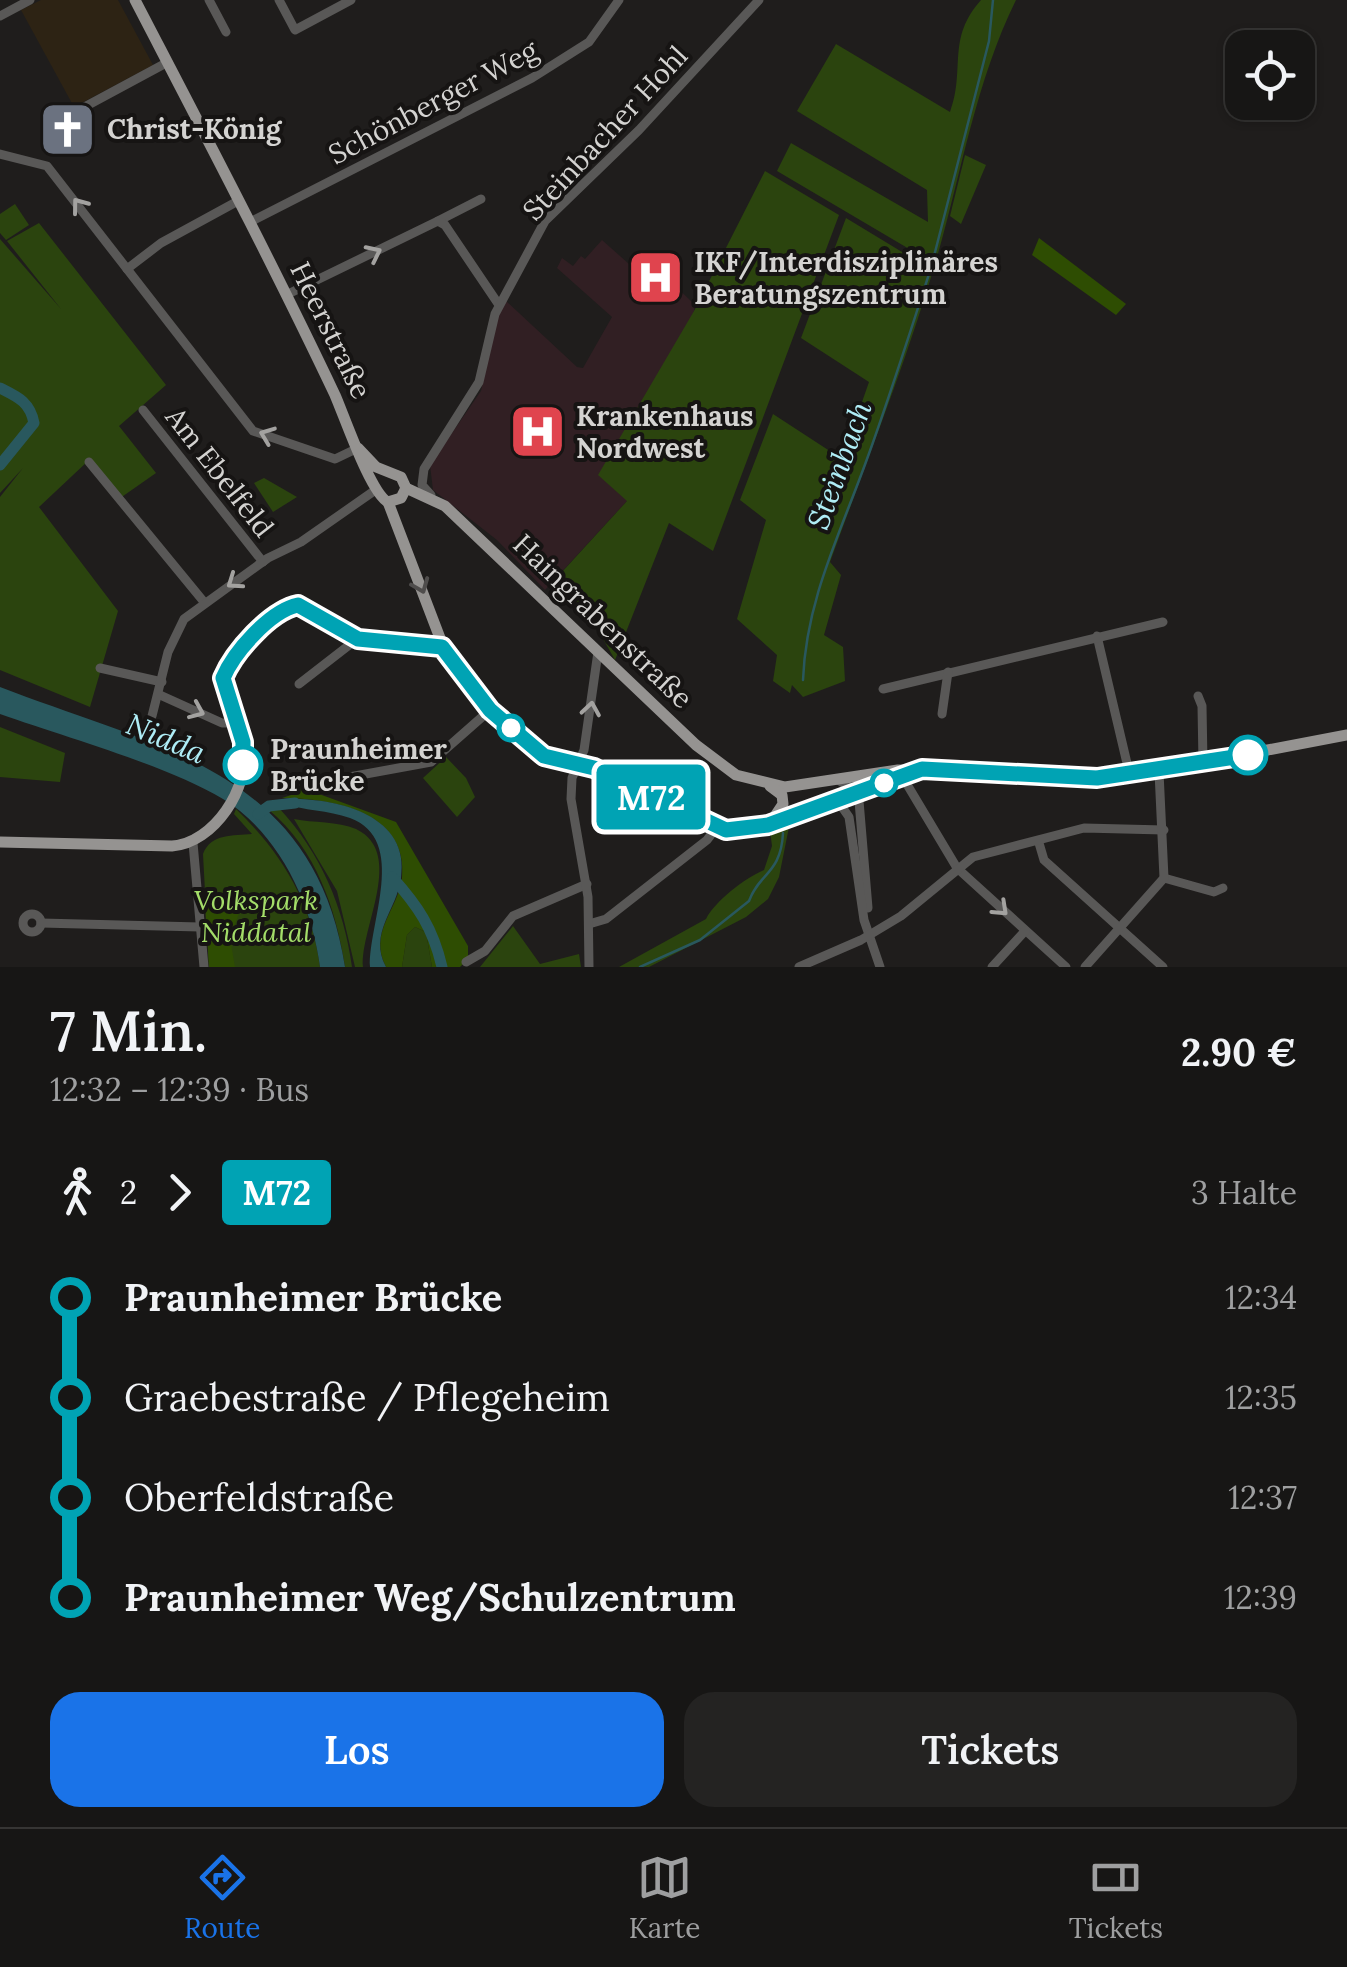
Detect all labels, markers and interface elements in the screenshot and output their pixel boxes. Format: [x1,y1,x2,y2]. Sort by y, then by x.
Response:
map controls [1225,30,1315,120]
button: locate [1225,30,1315,120]
street label: Schönberger Weg [322,31,544,172]
street label: Steinbacher Hohl [515,38,695,228]
church icon: Christ-König [38,99,98,159]
place label: Christ-König [107,111,283,147]
one-way arrow [73,198,91,216]
place label: IKF/Interdisziplinäres Beratungszentrum [694,244,998,312]
one-way arrow [363,245,381,265]
hospital icon: IKF/Interdisziplinäres Beratungszentrum [625,248,685,308]
street label: Heerstraße [282,256,380,404]
water label: Steinbach [798,396,880,534]
place label: Krankenhaus Nordwest [576,398,754,466]
street label: Am Ebelfeld [157,399,282,544]
hospital icon: Krankenhaus Nordwest [507,402,567,462]
one-way arrow [259,427,277,447]
street label: Haingrabenstraße [506,526,700,716]
one-way arrow [227,570,245,588]
one-way arrow [410,576,430,594]
one-way arrow [187,700,205,720]
one-way arrow [579,701,600,717]
water label: Nidda [121,704,212,772]
unlabelled marker [498,715,524,741]
place label: Praunheimer Brücke [270,731,447,799]
unlabelled marker [1229,736,1267,774]
marker: Praunheimer Brücke [224,746,262,784]
line badge: M72 [594,764,708,830]
unlabelled marker [871,770,897,796]
text: M72 [616,775,686,820]
park label: Volkspark Niddatal [194,882,318,950]
one-way arrow [989,897,1008,915]
text: 7 Min. [50,996,207,1066]
text: 2.90 € [1181,1028,1297,1076]
text: 12:32 – 12:39 · Bus [50,1069,309,1110]
icon: walk [50,1165,105,1220]
icon: forward [152,1165,207,1220]
text: M72 [242,1170,311,1215]
text: 2 [120,1172,137,1213]
text: 3 Halte [1191,1172,1297,1213]
text: Praunheimer Brücke [124,1273,502,1321]
text: 12:34 [1225,1277,1297,1318]
text: Graebestraße / Pflegeheim [124,1373,610,1421]
text: 12:35 [1225,1377,1297,1418]
text: Oberfeldstraße [124,1473,394,1521]
text: 12:37 [1228,1477,1297,1518]
text: Praunheimer Weg/Schulzentrum [124,1573,736,1621]
text: 12:39 [1224,1577,1297,1618]
button: Los [50,1692,664,1807]
button: Tickets [684,1692,1297,1807]
tab: Route [184,1850,261,1946]
tab: Karte [629,1850,701,1946]
tab: Tickets [1069,1850,1163,1946]

